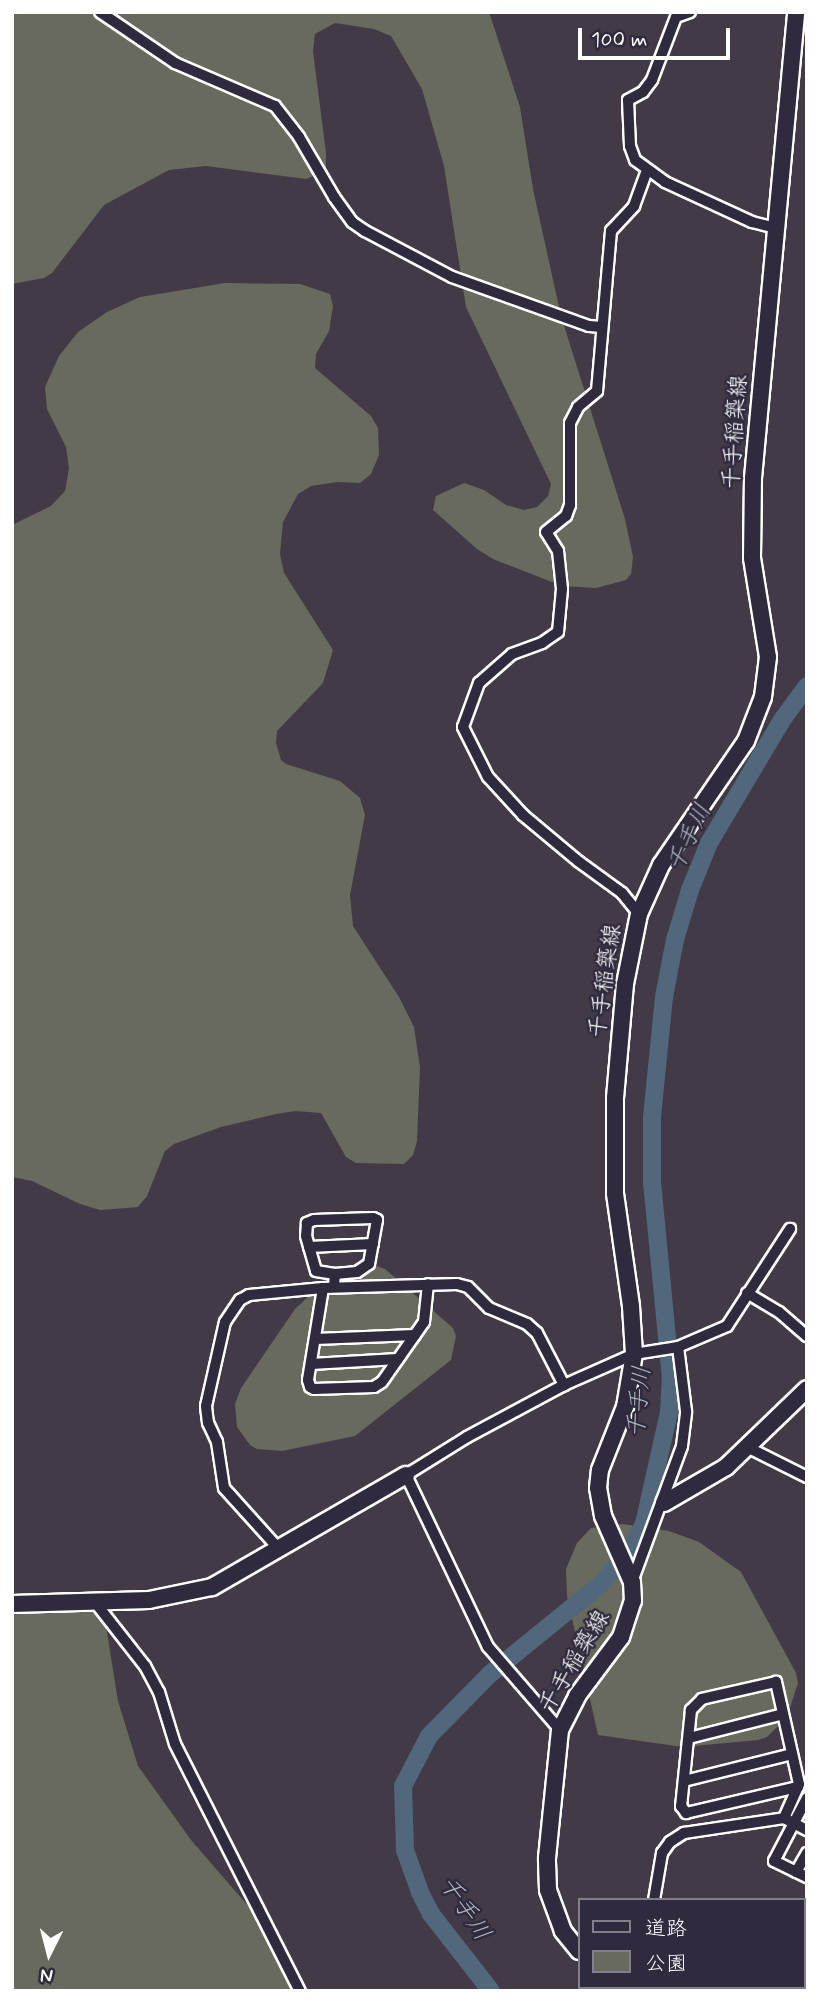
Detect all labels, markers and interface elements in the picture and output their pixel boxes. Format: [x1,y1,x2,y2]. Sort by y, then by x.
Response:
scale bar [581,14,733,58]
text: 100 m [591,26,647,54]
street label: 千手稲築線 [718,374,754,490]
water label: 千手川 [662,799,718,877]
street label: 千手稲築線 [584,922,628,1040]
water label: 千手川 [623,1365,657,1439]
street label: 千手稲築線 [534,1606,616,1718]
water label: 千手川 [432,1871,496,1947]
legend [578,1898,805,1989]
text: 道路 [645,1915,687,1943]
north arrow [14,1919,84,1989]
text: 公園 [645,1950,687,1978]
text: N [39,1962,54,1988]

